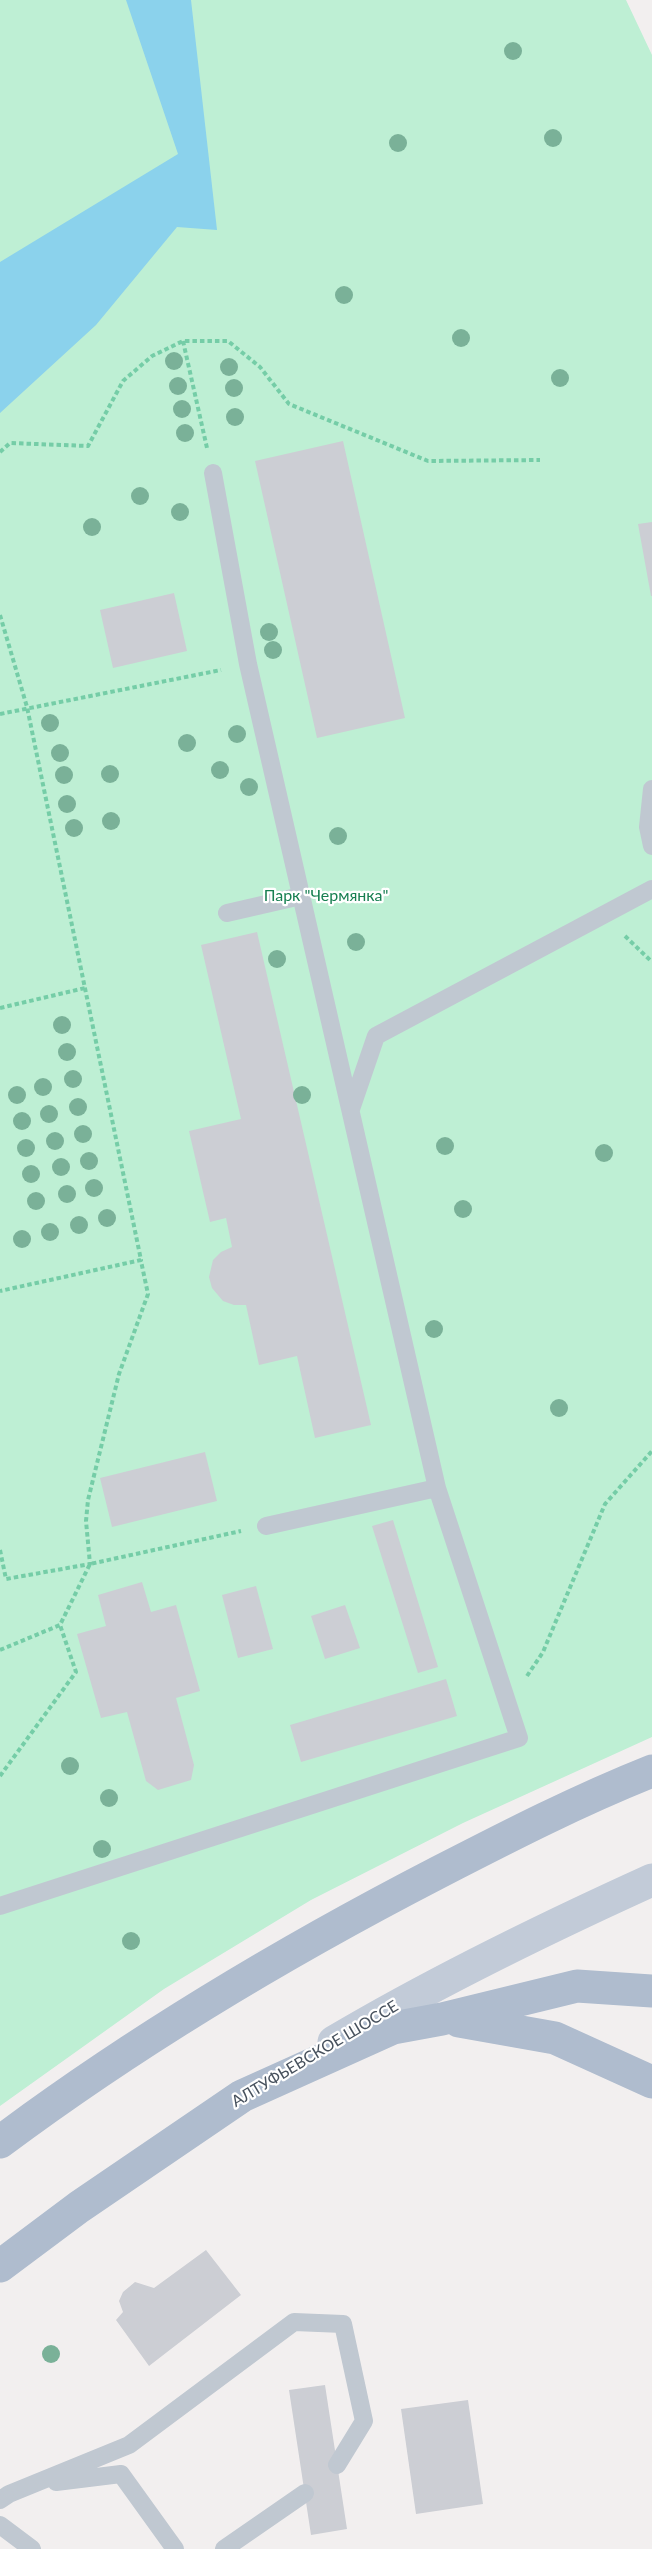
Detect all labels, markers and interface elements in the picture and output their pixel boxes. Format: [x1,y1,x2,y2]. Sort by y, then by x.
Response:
park label: Парк "Чермянка" [264,886,388,906]
street label: АЛТУФЬЕВСКОЕ ШОССЕ [228,1997,402,2111]

